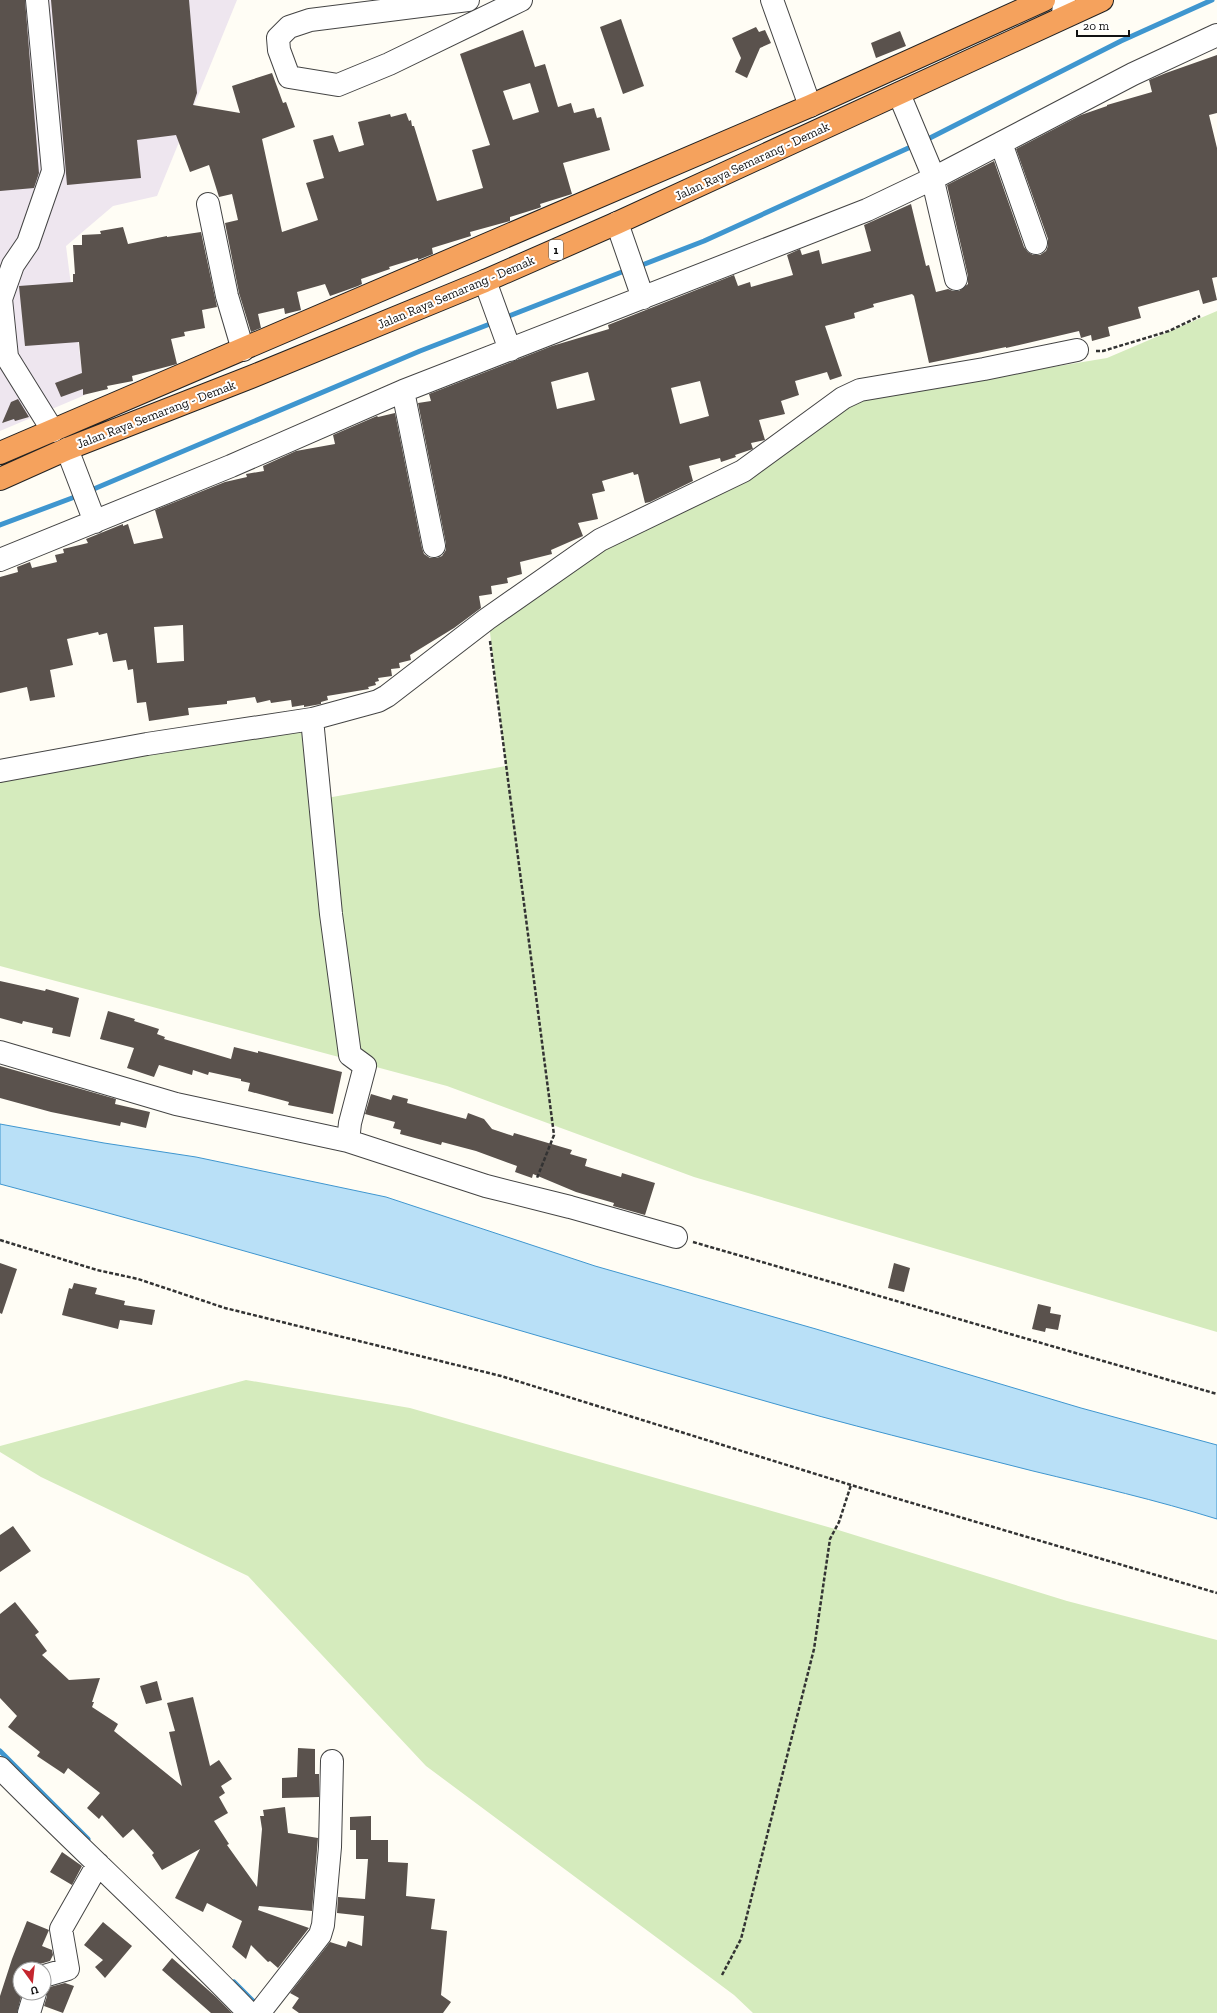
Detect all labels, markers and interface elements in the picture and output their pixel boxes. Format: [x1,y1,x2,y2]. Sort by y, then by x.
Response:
scale bar [1077,12,1129,38]
text: 20 m [1083,19,1110,33]
street label: Jalan Raya Semarang - Demak [672,118,832,203]
road number: 1 [549,240,563,260]
street label: Jalan Raya Semarang - Demak [375,252,537,332]
street label: Jalan Raya Semarang - Demak [75,377,238,451]
north arrow [12,1961,52,2001]
text: U [29,1983,40,1998]

